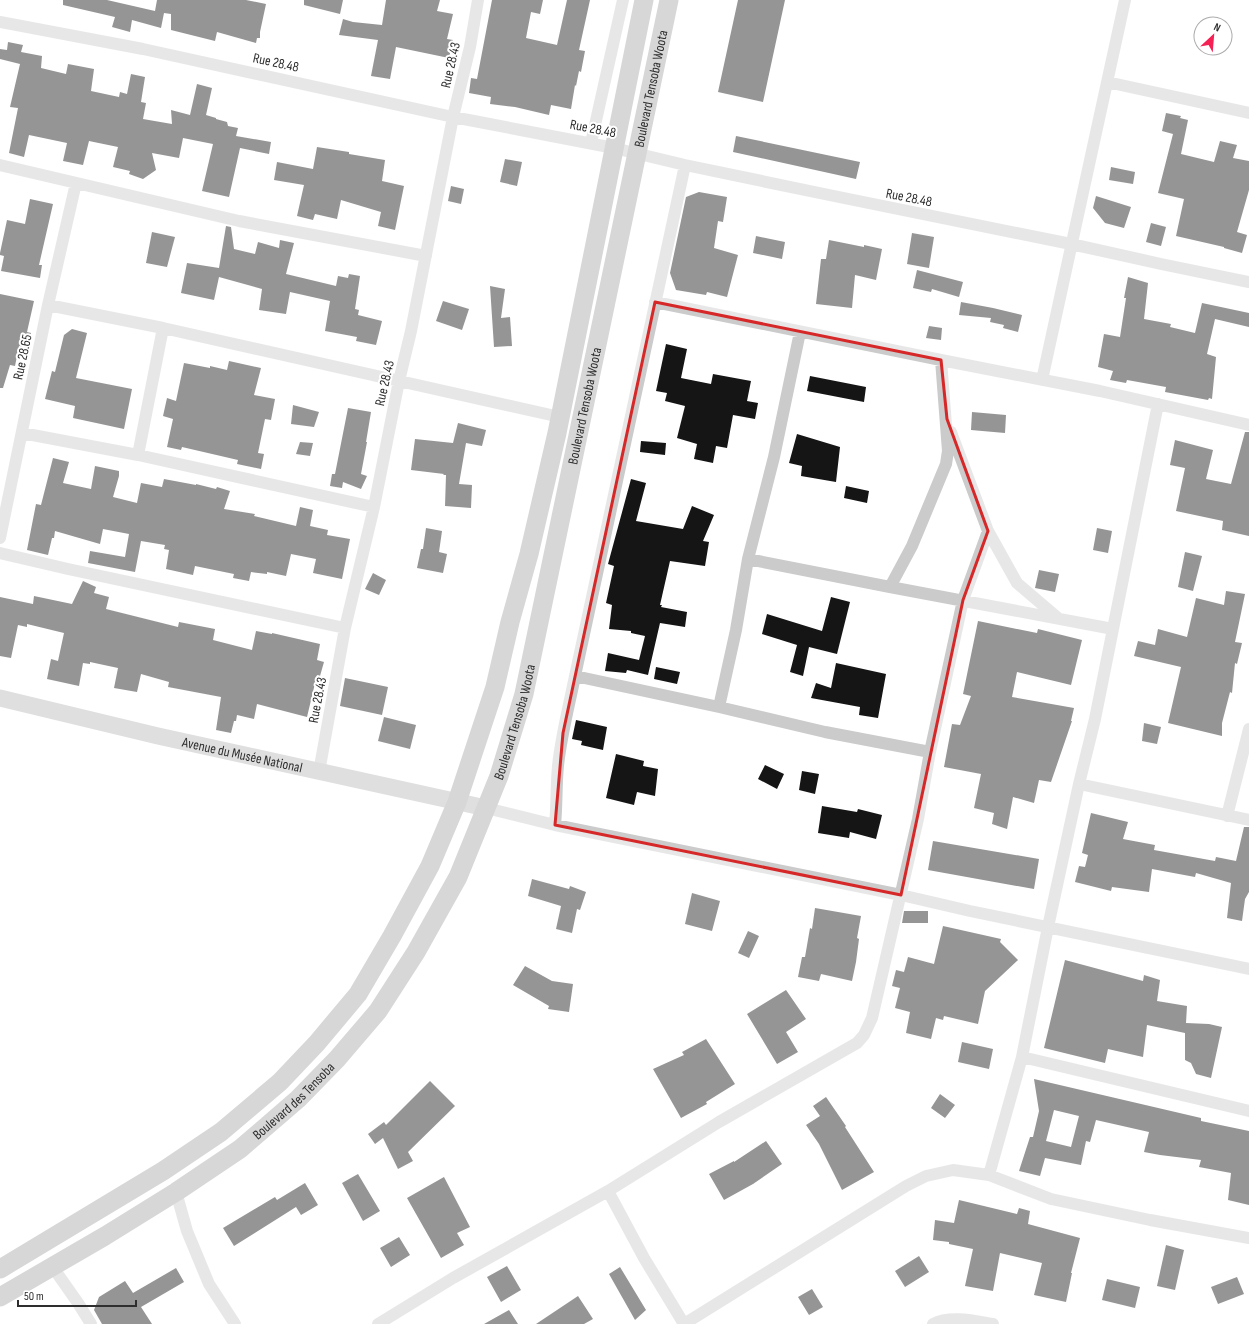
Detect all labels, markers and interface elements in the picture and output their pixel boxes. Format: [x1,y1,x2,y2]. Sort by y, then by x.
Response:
north arrow [1193,16,1233,56]
text: N [1212,20,1223,35]
street label: Boulevard Tensoba Woota [630,29,672,149]
street label: Rue 28.43 [437,40,464,90]
street label: Rue 28.48 [251,49,300,76]
street label: Rue 28.48 [568,116,617,141]
street label: Rue 28.48 [884,185,933,210]
street label: Rue 28.65 [9,332,36,381]
street label: Boulevard Tensoba Woota [564,346,605,466]
street label: Rue 28.43 [371,358,398,408]
street label: Boulevard Tensoba Woota [490,663,539,783]
street label: Rue 28.43 [305,676,330,724]
street label: Avenue du Musée National [180,733,304,776]
street label: Boulevard des Tensoba [249,1059,338,1143]
scale bar [18,1282,136,1308]
text: 50 m [24,1289,44,1304]

